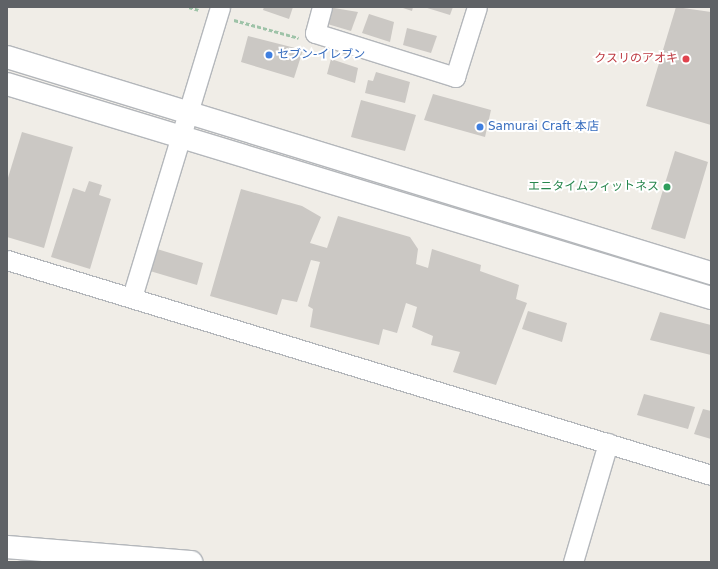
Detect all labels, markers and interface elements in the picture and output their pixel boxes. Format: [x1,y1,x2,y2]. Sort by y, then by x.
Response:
place label: セブン-イレブン [277,48,365,62]
marker: セブン-イレブン [264,50,274,60]
place label: クスリのアオキ [594,52,678,66]
marker: クスリのアオキ [681,54,691,64]
place label: Samurai Craft 本店 [488,120,599,134]
marker: Samurai Craft 本店 [475,122,485,132]
place label: エニタイムフィットネス [527,180,659,194]
marker: エニタイムフィットネス [662,182,672,192]

